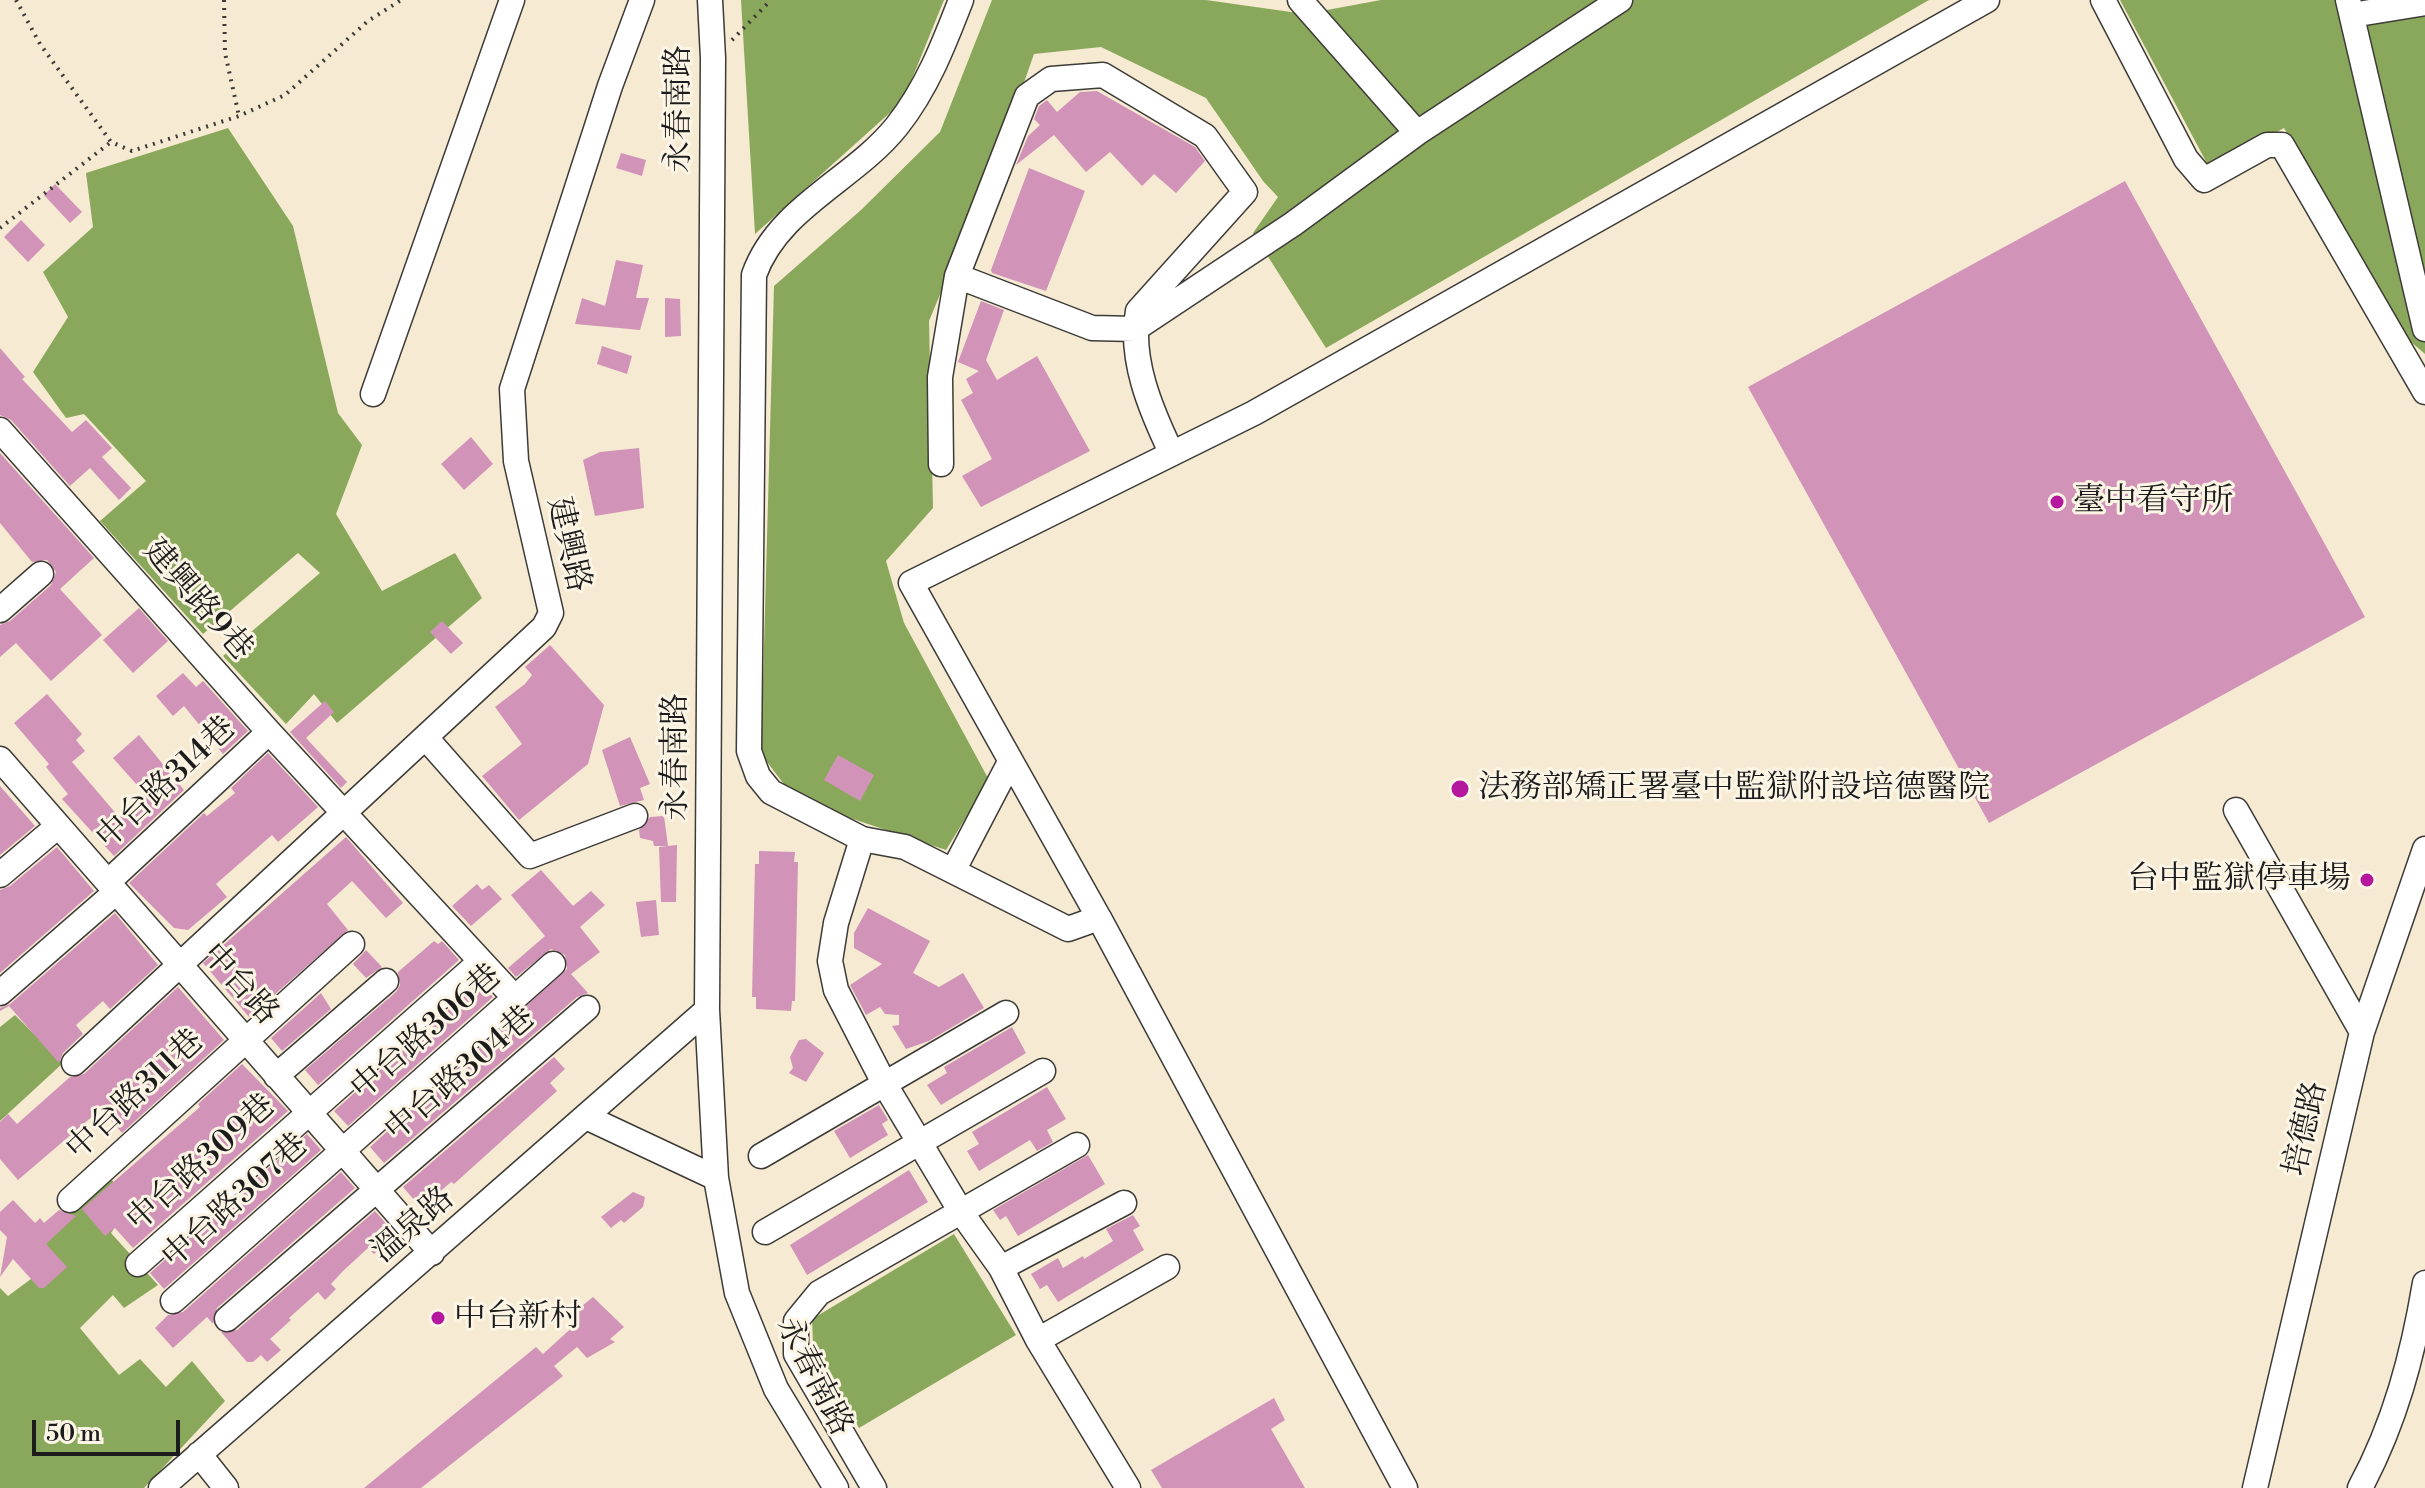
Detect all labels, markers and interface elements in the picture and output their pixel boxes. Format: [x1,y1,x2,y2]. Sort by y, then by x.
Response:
street label: 永春南路 [661,45,699,173]
place label: 臺中看守所 [2073,483,2233,521]
marker: 臺中看守所 [2048,493,2066,511]
street label: 建興路 [537,494,597,596]
street label: 建興路9巷 [134,533,260,669]
street label: 永春南路 [658,693,696,821]
street label: 中台路314巷 [89,710,245,858]
place label: 法務部矯正署臺中監獄附設培德醫院 [1478,770,1990,808]
marker: 法務部矯正署臺中監獄附設培德醫院 [1449,778,1471,800]
place label: 台中監獄停車場 [2127,861,2351,899]
marker: 台中監獄停車場 [2358,871,2376,889]
street label: 中台路 [193,936,285,1034]
street label: 中台路306巷 [344,957,510,1109]
street label: 中台路304巷 [378,1000,544,1150]
street label: 中台路311巷 [59,1023,213,1169]
street label: 培德路 [2277,1078,2337,1180]
street label: 中台路309巷 [120,1087,284,1241]
street label: 中台路307巷 [155,1127,317,1277]
street label: 溫泉路 [365,1180,463,1272]
place label: 中台新村 [454,1299,582,1337]
marker: 中台新村 [429,1309,447,1327]
street label: 永春南路 [767,1311,859,1443]
scale bar [36,1404,184,1454]
text: 50 m [46,1419,101,1449]

